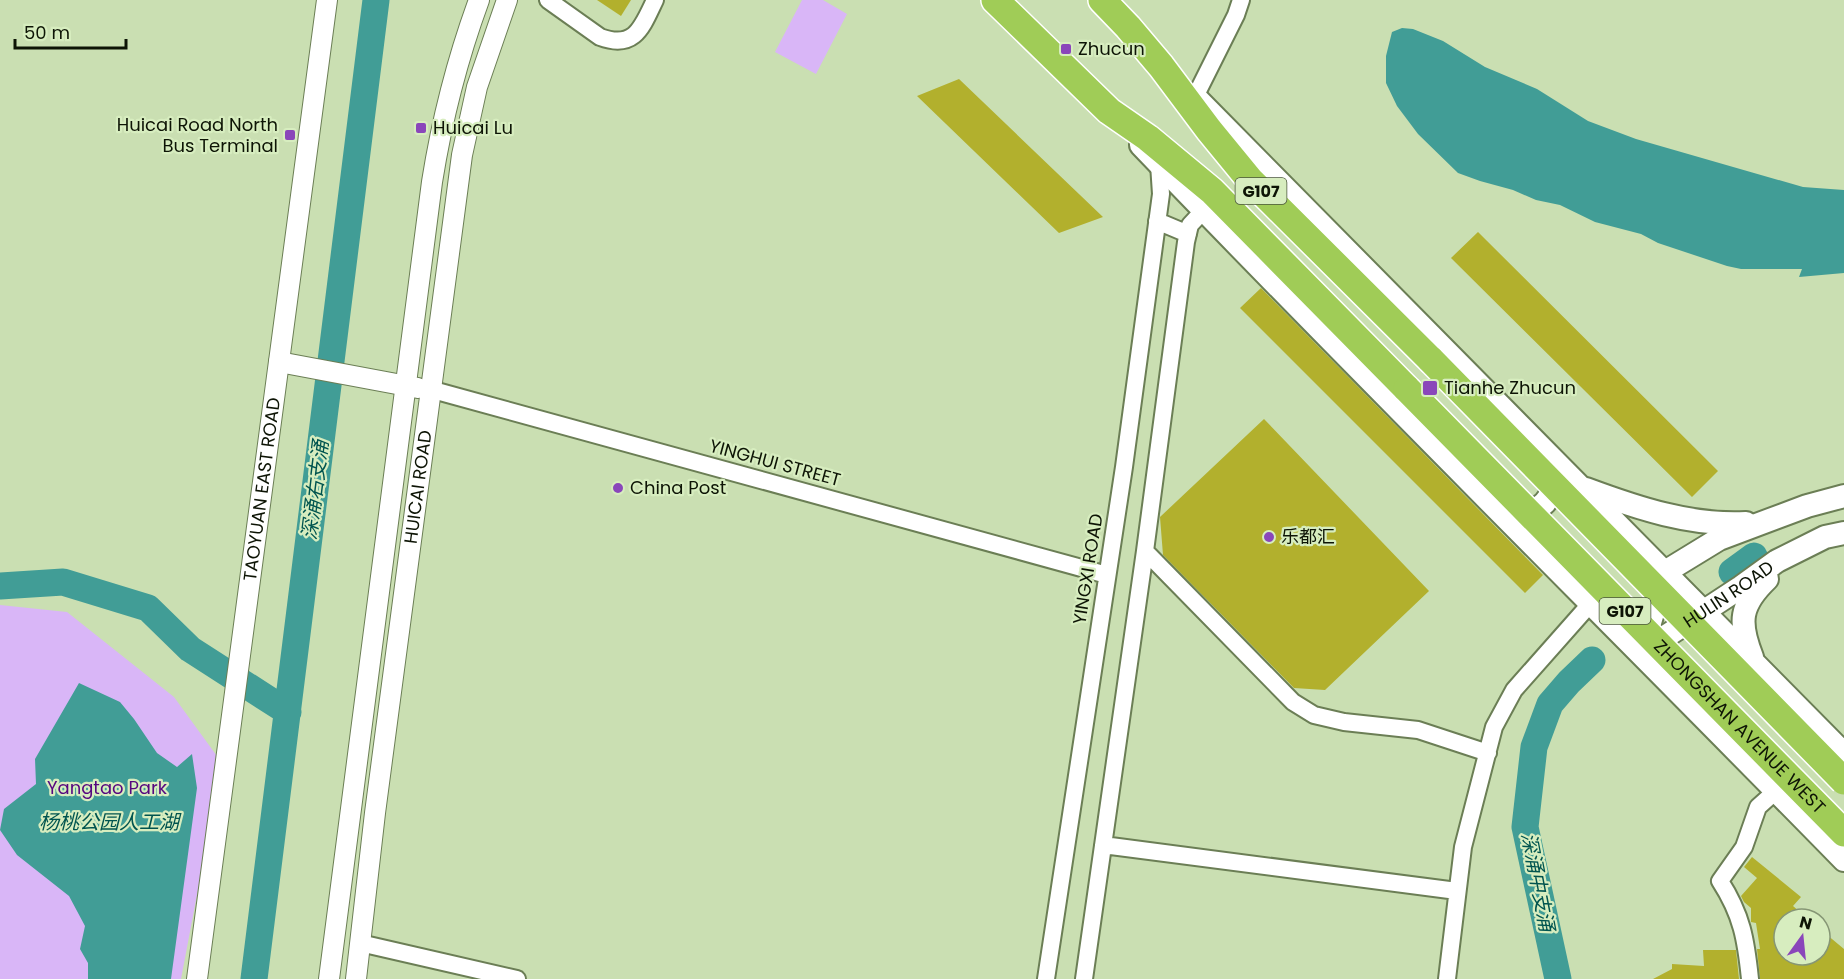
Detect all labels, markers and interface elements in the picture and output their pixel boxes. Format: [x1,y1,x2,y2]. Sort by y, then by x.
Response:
scale bar [15,12,126,50]
text: 50 m [24,20,70,45]
place label: Zhucun [1078,36,1145,61]
marker: Zhucun [1059,42,1073,56]
place label: Huicai Road North Bus Terminal [117,112,278,158]
place label: Huicai Lu [433,115,513,140]
marker: Huicai Lu [414,121,428,135]
marker: Huicai Road North Bus Terminal [283,128,297,142]
road number: G107 [1236,178,1286,204]
place label: Tianhe Zhucun [1444,375,1576,400]
marker: Tianhe Zhucun [1421,379,1439,397]
street label: TAOYUAN EAST ROAD [237,396,286,582]
street label: HUICAI ROAD [398,429,438,545]
street label: YINGHUI STREET [707,433,844,492]
water label: 深涌右支涌 [295,437,335,541]
place label: China Post [630,475,726,500]
marker: China Post [611,481,625,495]
street label: YINGXI ROAD [1066,512,1109,626]
place label: 乐都汇 [1281,524,1335,549]
marker: 乐都汇 [1262,530,1276,544]
street label: HULIN ROAD [1678,554,1779,634]
road number: G107 [1600,598,1650,624]
street label: ZHONGSHAN AVENUE WEST [1648,634,1831,819]
park label: Yangtao Park [47,775,168,800]
water label: 杨桃公园人工湖 [39,808,182,836]
water label: 深涌中支涌 [1515,830,1562,936]
north arrow [1772,907,1832,967]
text: N [1797,910,1815,936]

